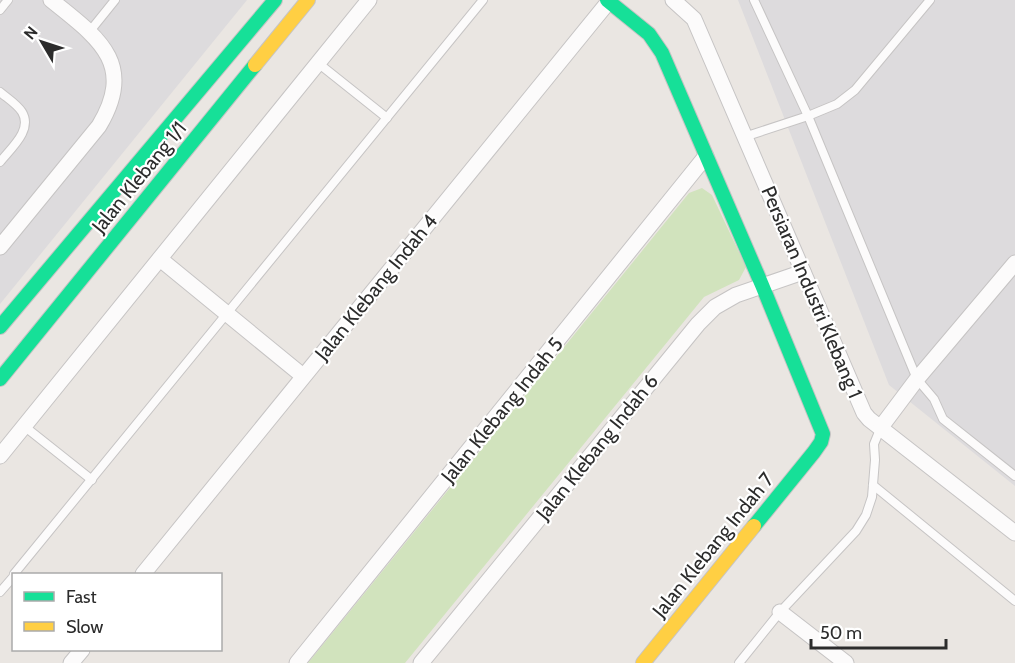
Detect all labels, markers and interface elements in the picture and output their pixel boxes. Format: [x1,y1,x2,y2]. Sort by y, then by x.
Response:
north arrow [12,12,72,72]
text: N [20,23,42,43]
street label: Jalan Klebang 1/1 [86,116,191,238]
street label: Persiaran Industri Klebang 1 [756,182,868,402]
street label: Jalan Klebang Indah 4 [309,209,442,366]
street label: Jalan Klebang Indah 5 [435,333,568,488]
street label: Jalan Klebang Indah 6 [530,369,663,525]
street label: Jalan Klebang Indah 7 [647,468,779,623]
legend [12,573,222,651]
text: Fast [66,586,97,608]
scale bar [811,612,946,650]
text: Slow [66,616,103,638]
text: 50 m [820,622,862,644]

